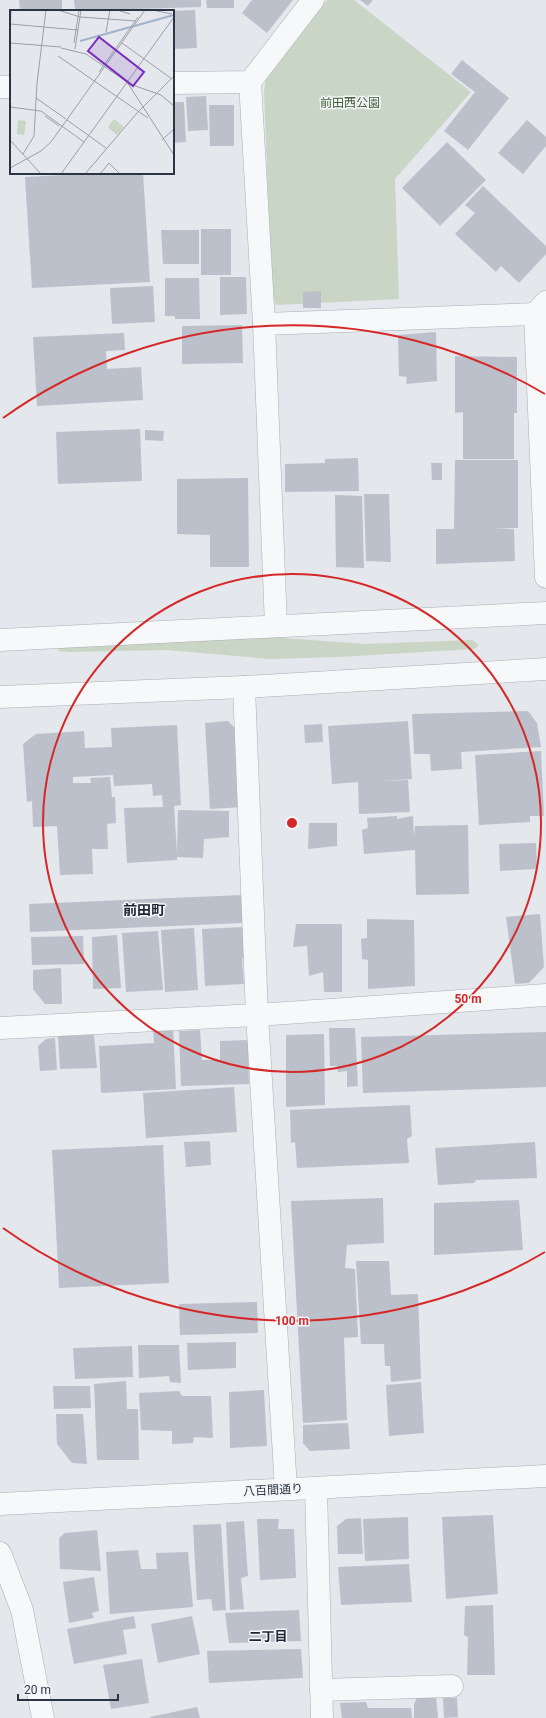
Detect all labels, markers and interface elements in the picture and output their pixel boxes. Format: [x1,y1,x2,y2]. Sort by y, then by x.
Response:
inset map [10,10,174,174]
park label: 前田西公園 [320,96,380,110]
centre of rings [285,816,299,830]
district label: 前田町 [123,902,165,918]
text: 50 m [454,992,482,1006]
text: 100 m [275,1314,309,1328]
street label: 八百間通り [243,1481,303,1499]
district label: 二丁目 [248,1629,288,1644]
scale bar [18,1676,118,1702]
text: 20 m [24,1683,51,1697]

